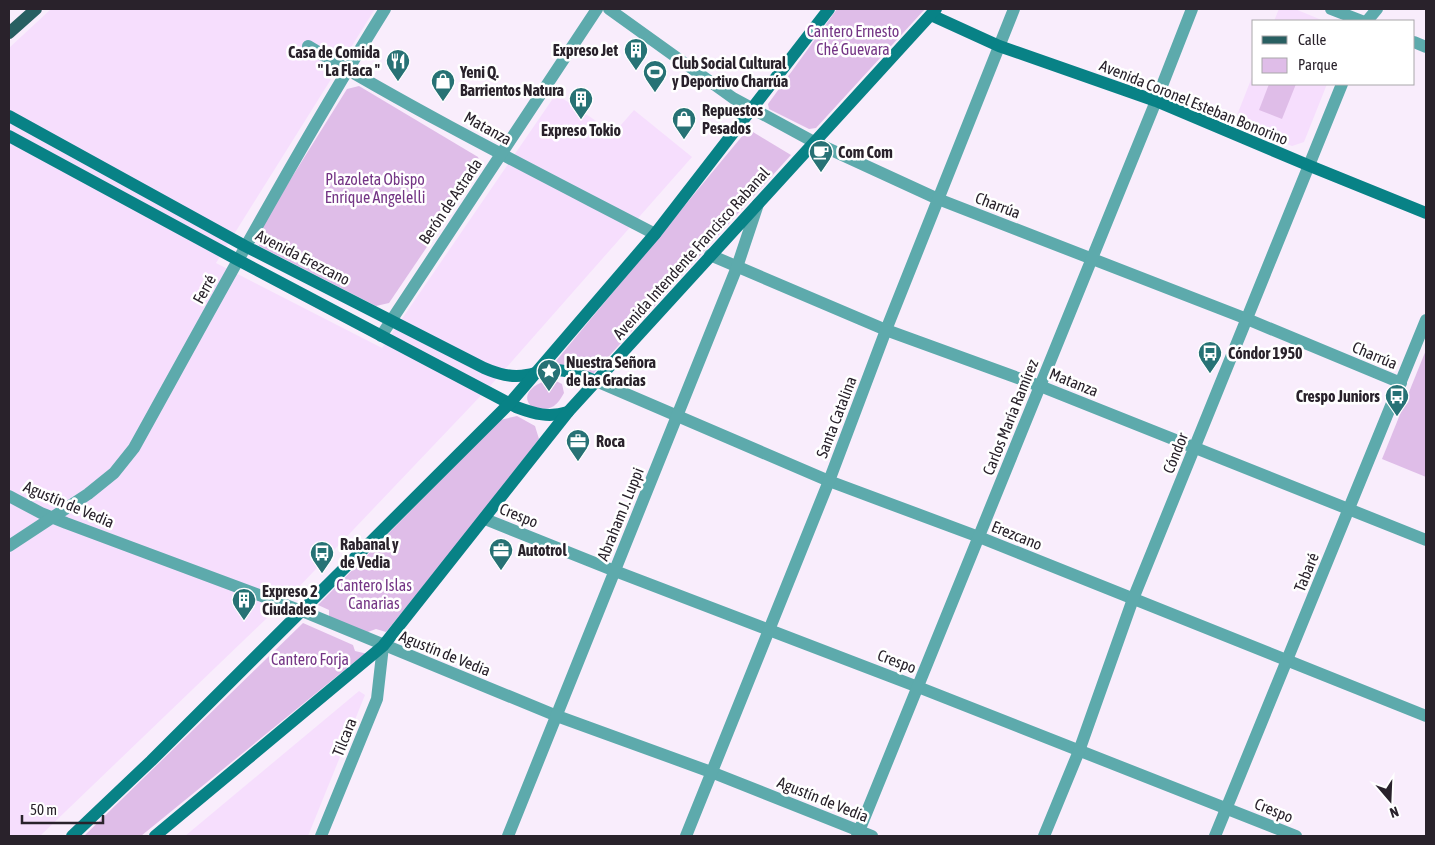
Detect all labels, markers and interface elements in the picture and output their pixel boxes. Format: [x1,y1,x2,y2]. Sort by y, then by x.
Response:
legend [1252,20,1415,85]
park label: Cantero Ernesto Ché Guevara [807,22,899,58]
text: Calle [1298,31,1327,48]
building icon: Expreso Jet [623,37,649,71]
place label: Expreso Jet [553,41,618,59]
place label: Casa de Comida '' La Flaca '' [288,43,380,79]
restaurant icon: Casa de Comida '' La Flaca '' [385,48,411,82]
place label: Club Social Cultural y Deportivo Charrúa [672,54,788,90]
street label: Avenida Coronel Esteban Bonorino [1097,56,1291,148]
text: Parque [1298,56,1338,73]
sports icon: Club Social Cultural y Deportivo Charrúa [642,59,668,93]
place label: Yeni Q. Barrientos Natura [459,63,564,99]
shop icon: Yeni Q. Barrientos Natura [430,68,456,102]
building icon: Expreso Tokio [568,86,594,120]
place label: Repuestos Pesados [702,101,763,137]
shop icon: Repuestos Pesados [671,106,697,140]
street label: Matanza [461,108,515,148]
place label: Expreso Tokio [541,121,621,139]
cafe icon: Com Com [808,139,834,173]
place label: Com Com [838,143,893,161]
street label: Berón de Astrada [415,155,485,247]
street label: Avenida Intendente Francisco Rabanal [609,163,773,342]
park label: Plazoleta Obispo Enrique Angelelli [325,170,425,207]
street label: Charrúa [973,188,1023,222]
street label: Avenida Erezcano [253,226,353,288]
street label: Ferré [189,271,219,307]
street label: Charrúa [1350,338,1400,372]
bus stop icon: Cóndor 1950 [1197,340,1223,374]
place label: Cóndor 1950 [1228,344,1303,362]
place label: Nuestra Señora de las Gracias [566,353,656,389]
street label: Carlos María Ramírez [979,356,1042,478]
place icon: Nuestra Señora de las Gracias [536,358,562,392]
street label: Matanza [1047,364,1101,400]
street label: Santa Catalina [812,374,860,460]
bus stop icon: Crespo Juniors [1384,383,1410,417]
place label: Crespo Juniors [1296,387,1380,405]
office icon: Roca [565,428,591,462]
street label: Cóndor [1159,430,1191,476]
place label: Roca [596,432,625,450]
street label: Abraham J. Luppi [593,465,648,564]
street label: Agustín de Vedia [21,477,117,532]
street label: Crespo [497,499,541,532]
street label: Erezcano [989,517,1045,553]
place label: Rabanal y de Vedia [340,535,399,571]
office icon: Autotrol [488,537,514,571]
bus stop icon: Rabanal y de Vedia [309,540,335,574]
place label: Autotrol [517,541,567,559]
street label: Tabaré [1290,550,1322,594]
park label: Cantero Islas Canarias [336,576,412,612]
place label: Expreso 2 Ciudades [262,582,318,618]
building icon: Expreso 2 Ciudades [231,587,257,621]
street label: Agustín de Vedia [396,627,493,680]
street label: Crespo [875,645,919,677]
park label: Cantero Forja [271,650,349,669]
street label: Tilcara [328,715,360,759]
street label: Agustín de Vedia [774,773,871,826]
north arrow [1365,775,1415,825]
scale bar [22,792,104,824]
street label: Crespo [1252,794,1296,827]
text: 50 m [30,801,57,818]
text: N [1388,803,1401,821]

